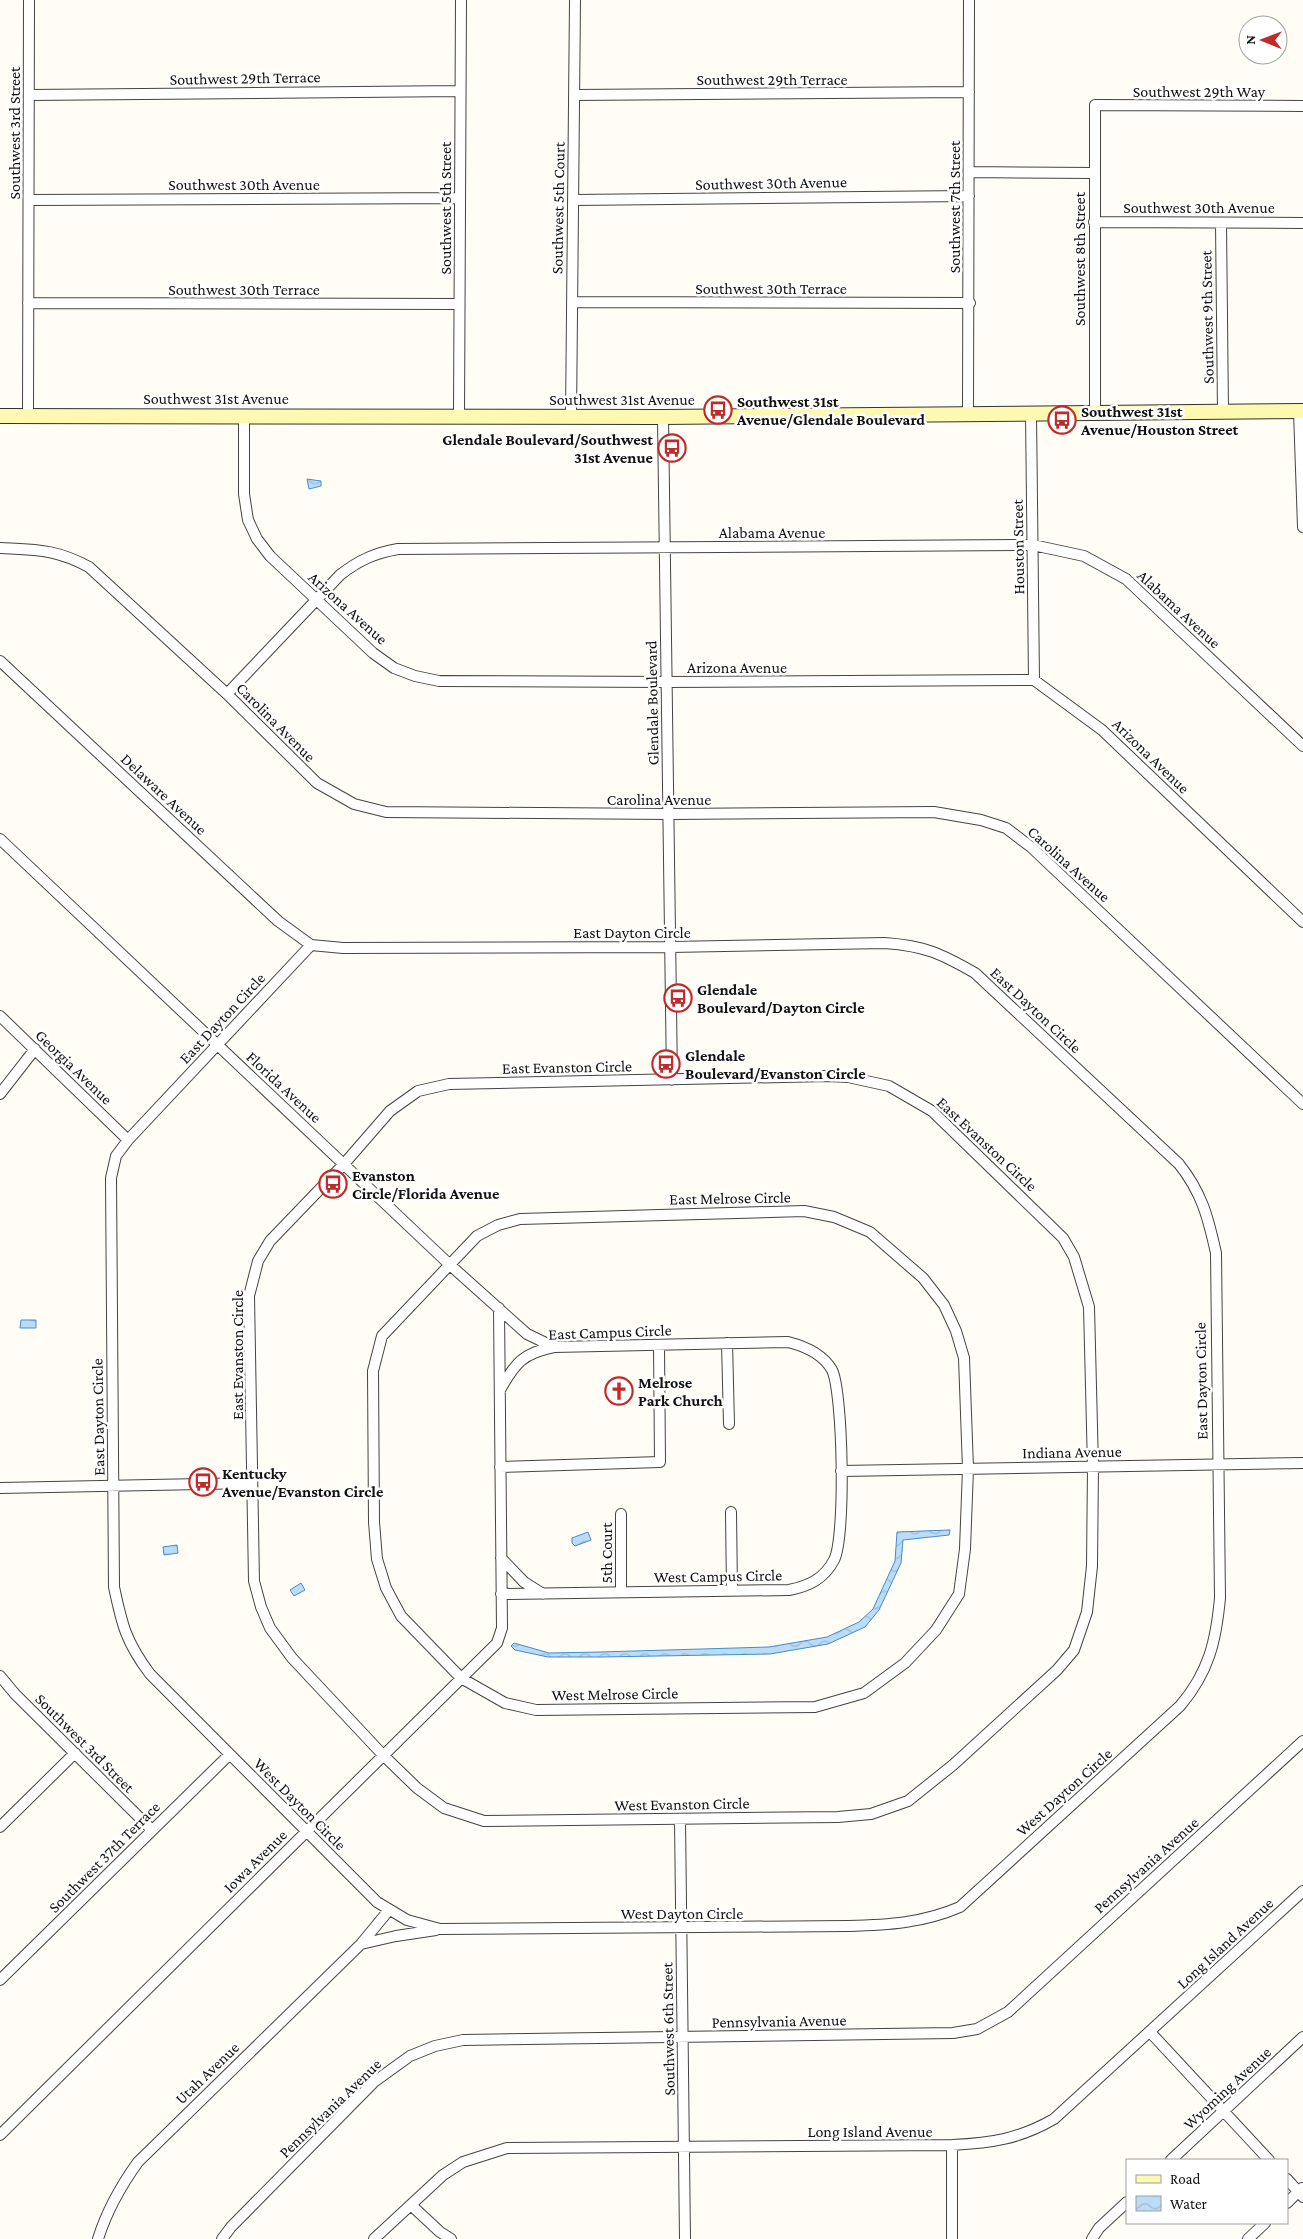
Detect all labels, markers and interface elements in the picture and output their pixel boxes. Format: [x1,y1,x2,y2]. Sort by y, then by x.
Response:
north arrow [1238,15,1288,65]
text: N [1242,34,1258,45]
street label: Southwest 3rd Street [6,66,23,199]
street label: Southwest 29th Terrace [169,68,321,88]
street label: Southwest 29th Terrace [697,71,847,88]
street label: Southwest 29th Way [1133,83,1266,101]
street label: Southwest 7th Street [946,140,963,273]
street label: Southwest 5th Street [437,141,454,274]
street label: Southwest 5th Court [548,141,568,274]
street label: Southwest 30th Avenue [695,173,847,193]
street label: Southwest 30th Avenue [168,176,320,193]
street label: Southwest 8th Street [1071,191,1088,326]
street label: Southwest 30th Avenue [1123,199,1275,216]
street label: Southwest 9th Street [1197,249,1217,384]
street label: Southwest 30th Terrace [695,280,847,297]
street label: Southwest 30th Terrace [168,281,320,298]
street label: Southwest 31st Avenue [143,390,289,407]
street label: Southwest 31st Avenue [549,391,695,408]
place label: Southwest 31st Avenue/Glendale Boulevard [736,393,925,428]
bus stop icon: Southwest 31st Avenue/Glendale Boulevard [703,395,733,425]
place label: Southwest 31st Avenue/Houston Street [1080,403,1239,438]
bus stop icon: Southwest 31st Avenue/Houston Street [1047,405,1077,435]
place label: Glendale Boulevard/Southwest 31st Avenue [442,431,654,466]
bus stop icon: Glendale Boulevard/Southwest 31st Avenue [657,433,687,463]
street label: Houston Street [1009,498,1027,595]
street label: Alabama Avenue [719,524,825,541]
street label: Alabama Avenue [1134,566,1224,652]
street label: Arizona Avenue [305,568,391,648]
street label: Glendale Boulevard [642,640,662,766]
street label: Arizona Avenue [687,659,787,676]
street label: Carolina Avenue [233,679,319,765]
street label: Arizona Avenue [1109,715,1193,797]
street label: Delaware Avenue [118,750,210,838]
street label: Carolina Avenue [607,791,711,808]
street label: Carolina Avenue [1024,823,1114,905]
street label: East Dayton Circle [573,924,691,942]
street label: East Dayton Circle [987,964,1085,1057]
street label: East Dayton Circle [176,969,269,1067]
place label: Glendale Boulevard/Dayton Circle [697,981,865,1016]
bus stop icon: Glendale Boulevard/Dayton Circle [663,983,693,1013]
street label: Georgia Avenue [31,1026,116,1109]
place label: Glendale Boulevard/Evanston Circle [685,1047,866,1082]
street label: Florida Avenue [243,1048,325,1126]
bus stop icon: Glendale Boulevard/Evanston Circle [651,1049,681,1079]
street label: East Evanston Circle [502,1057,632,1077]
street label: East Evanston Circle [934,1093,1040,1195]
place label: Evanston Circle/Florida Avenue [352,1167,500,1202]
bus stop icon: Evanston Circle/Florida Avenue [318,1169,348,1199]
street label: East Melrose Circle [669,1188,791,1208]
street label: East Evanston Circle [229,1290,246,1420]
street label: East Campus Circle [548,1321,672,1344]
street label: East Dayton Circle [1191,1322,1212,1440]
street label: East Dayton Circle [88,1358,109,1476]
place label: Melrose Park Church [638,1374,723,1409]
church icon: Melrose Park Church [604,1376,634,1406]
street label: Indiana Avenue [1022,1443,1122,1461]
place label: Kentucky Avenue/Evanston Circle [221,1465,384,1500]
bus stop icon: Kentucky Avenue/Evanston Circle [188,1467,218,1497]
street label: 5th Court [598,1522,615,1584]
street label: West Campus Circle [654,1566,782,1587]
street label: West Melrose Circle [552,1684,678,1704]
street label: Southwest 3rd Street [32,1690,138,1796]
street label: West Dayton Circle [1013,1745,1116,1840]
street label: West Dayton Circle [250,1755,349,1854]
street label: West Evanston Circle [614,1794,750,1814]
street label: Southwest 37th Terrace [45,1798,163,1916]
street label: Pennsylvania Avenue [1090,1814,1202,1917]
street label: Iowa Avenue [220,1826,290,1896]
street label: Long Island Avenue [1173,1894,1277,1993]
street label: West Dayton Circle [621,1905,743,1923]
street label: Southwest 6th Street [658,1961,678,2096]
street label: Pennsylvania Avenue [712,2011,847,2032]
street label: Utah Avenue [172,2039,242,2107]
street label: Wyoming Avenue [1180,2043,1275,2134]
street label: Pennsylvania Avenue [276,2055,385,2162]
street label: Long Island Avenue [807,2123,933,2141]
legend [1126,2159,1288,2224]
text: Road [1170,2171,1201,2187]
text: Water [1170,2196,1207,2212]

